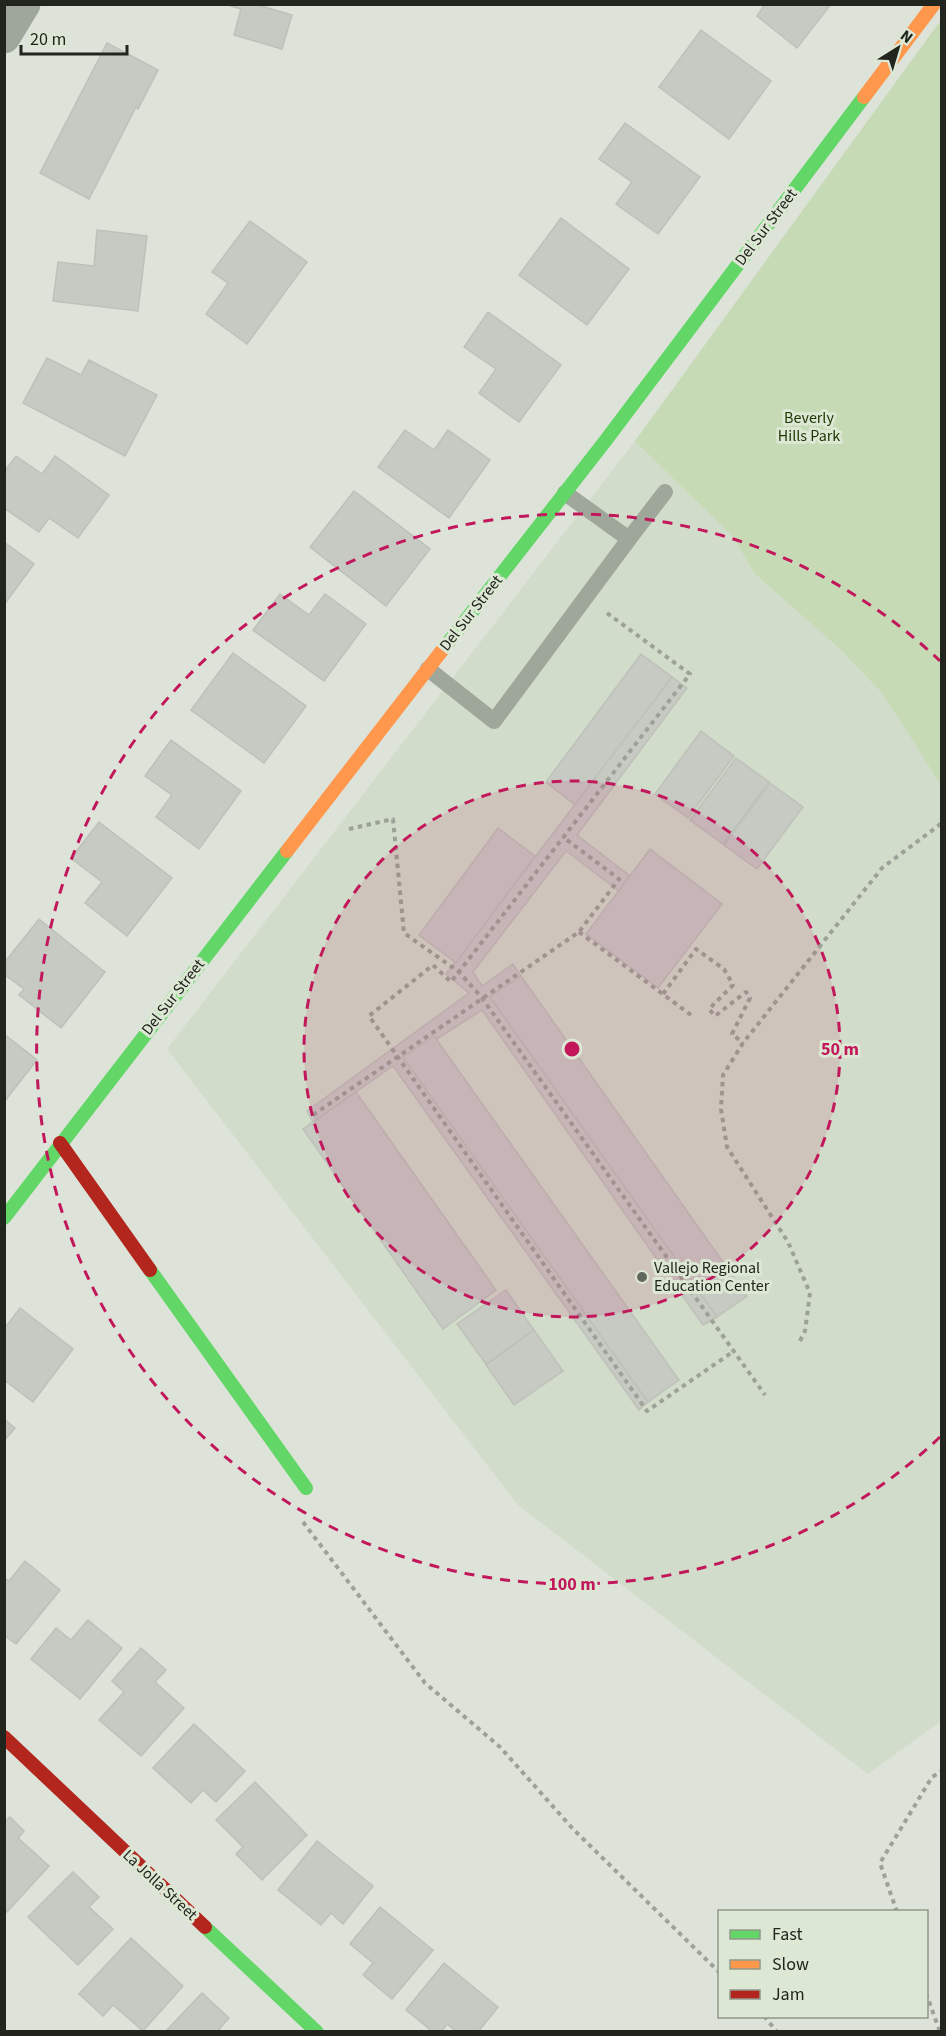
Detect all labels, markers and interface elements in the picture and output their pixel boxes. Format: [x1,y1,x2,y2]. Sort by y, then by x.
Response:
scale bar [21,18,128,56]
north arrow [868,18,928,78]
text: N [896,25,917,49]
text: 20 m [30,27,66,52]
street label: Del Sur Street [730,184,803,270]
park label: Beverly Hills Park [778,407,840,447]
street label: Del Sur Street [434,570,508,656]
street label: Del Sur Street [136,954,210,1040]
text: 50 m [821,1037,859,1062]
centre of rings [562,1039,582,1059]
place label: Vallejo Regional Education Center [654,1257,770,1297]
marker: Vallejo Regional Education Center [635,1270,649,1284]
text: 100 m [548,1572,596,1597]
street label: La Jolla Street [118,1845,203,1926]
legend [718,1910,928,2018]
text: Fast [772,1922,803,1947]
text: Slow [772,1952,809,1977]
text: Jam [772,1982,805,2007]

